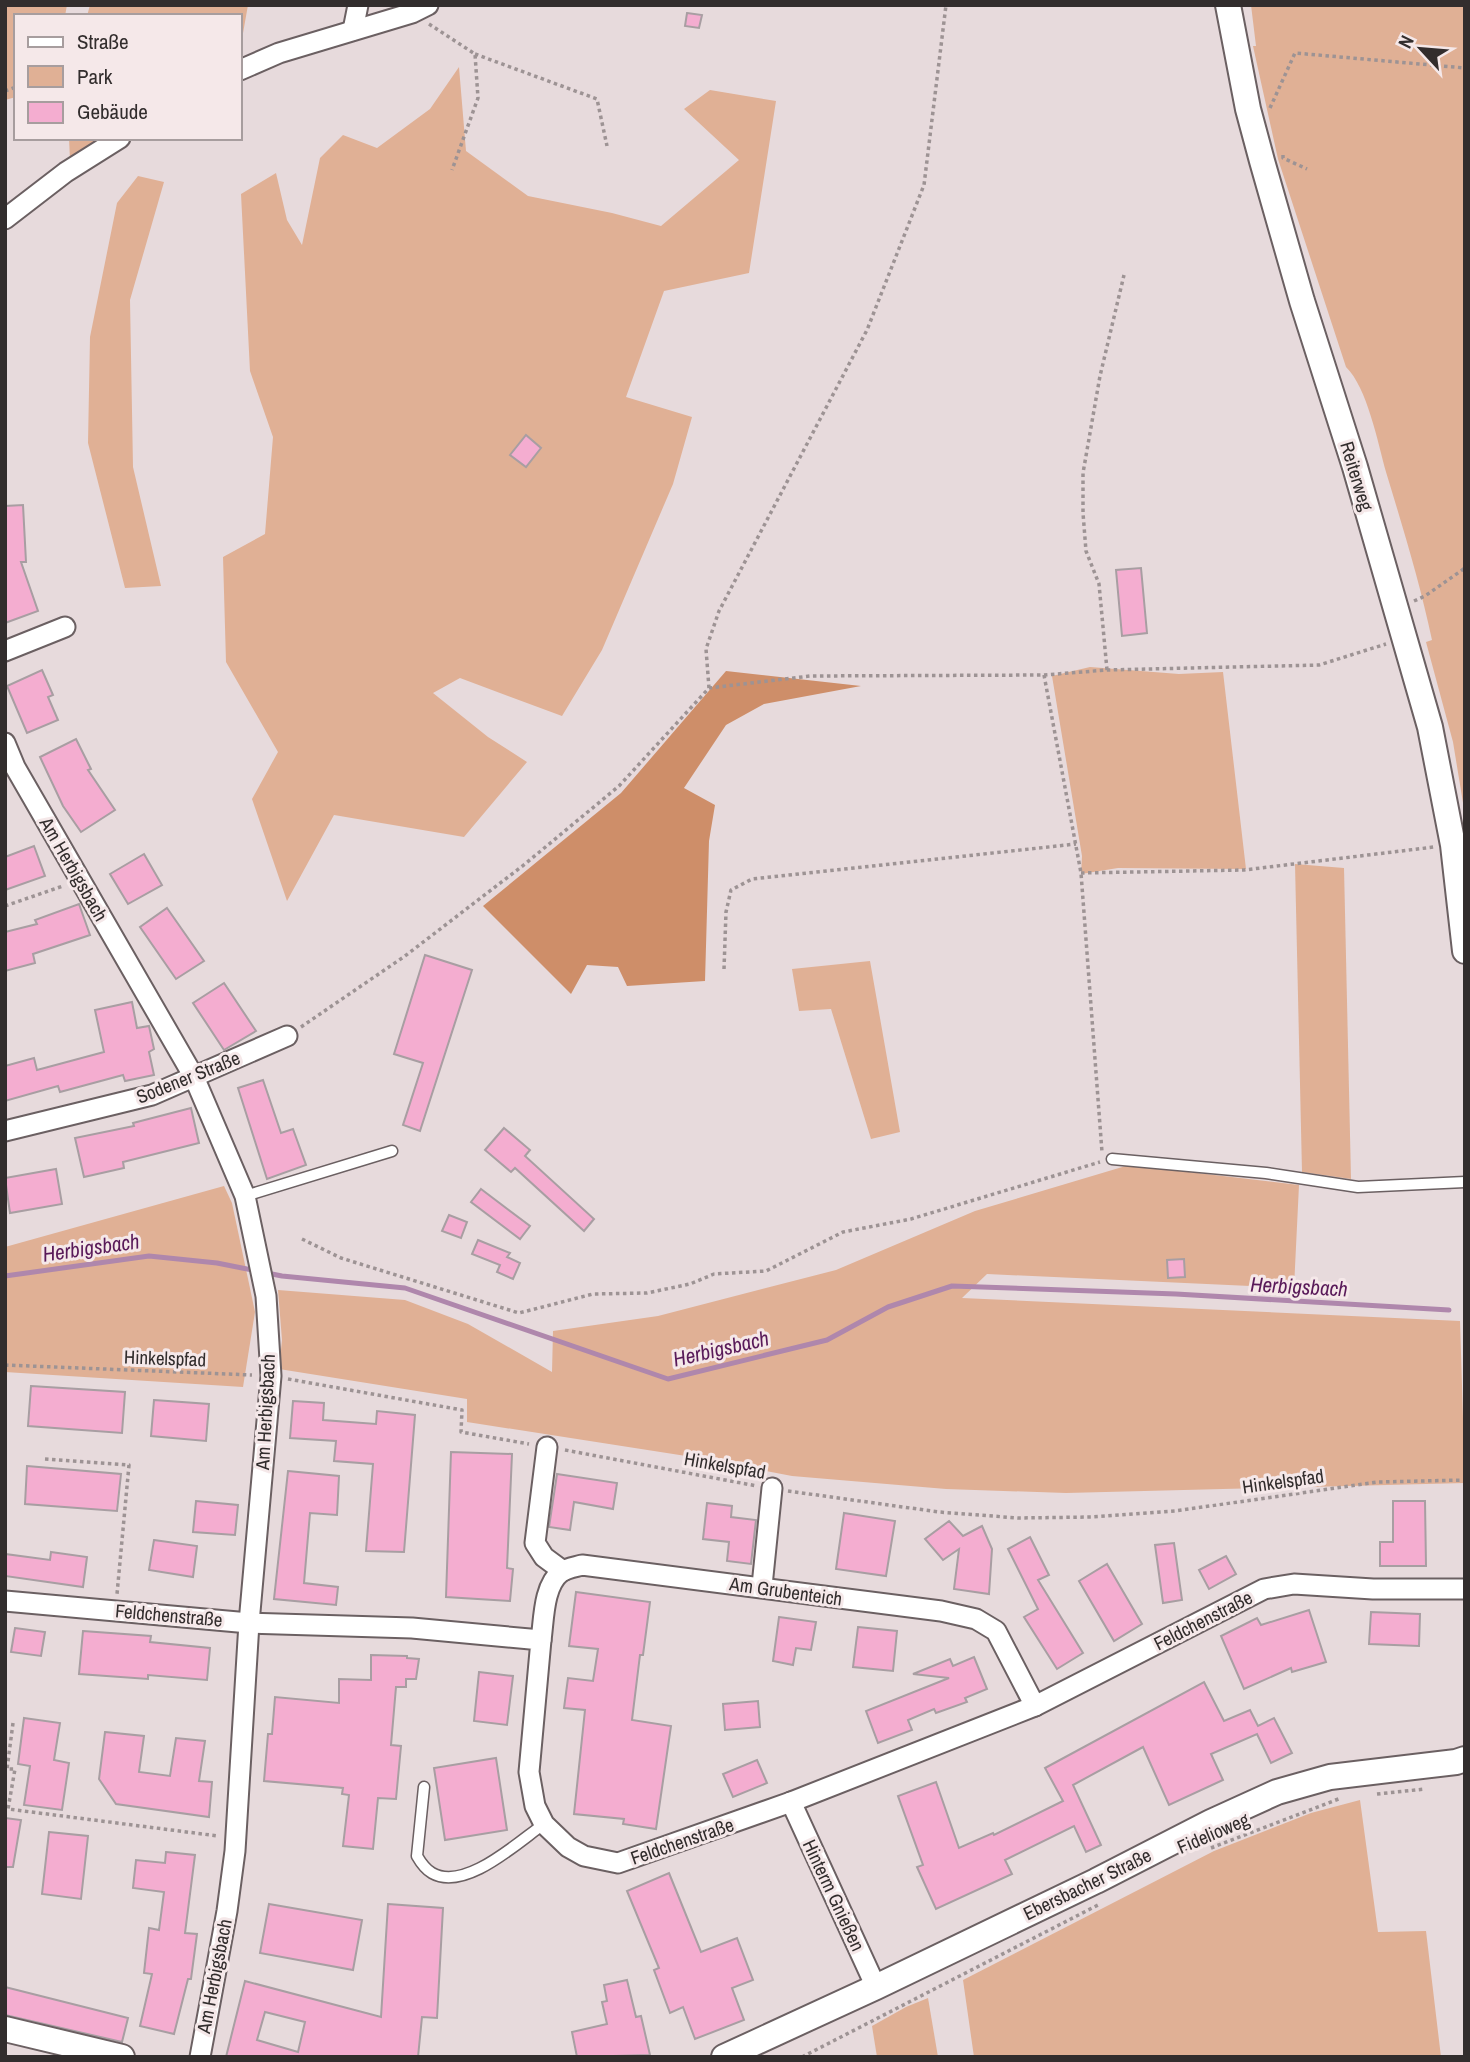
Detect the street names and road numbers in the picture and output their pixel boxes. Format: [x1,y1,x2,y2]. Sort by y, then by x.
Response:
street label: Reiterweg [1334,438,1380,514]
street label: Am Herbigsbach [33,811,114,926]
street label: Sodener Straße [132,1044,244,1110]
street label: Hinkelspfad [123,1344,207,1372]
street label: Am Herbigsbach [249,1353,281,1472]
street label: Hinkelspfad [682,1445,768,1485]
street label: Hinkelspfad [1240,1462,1326,1500]
street label: Am Grubenteich [727,1570,844,1612]
street label: Feldchenstraße [1149,1584,1257,1656]
street label: Feldchenstraße [114,1597,224,1633]
street label: Fidelioweg [1173,1806,1253,1860]
street label: Feldchenstraße [627,1811,737,1871]
street label: Hinterm Gnießen [797,1835,871,1955]
street label: Ebersbacher Straße [1019,1842,1155,1926]
street label: Am Herbigsbach [190,1917,238,2036]

